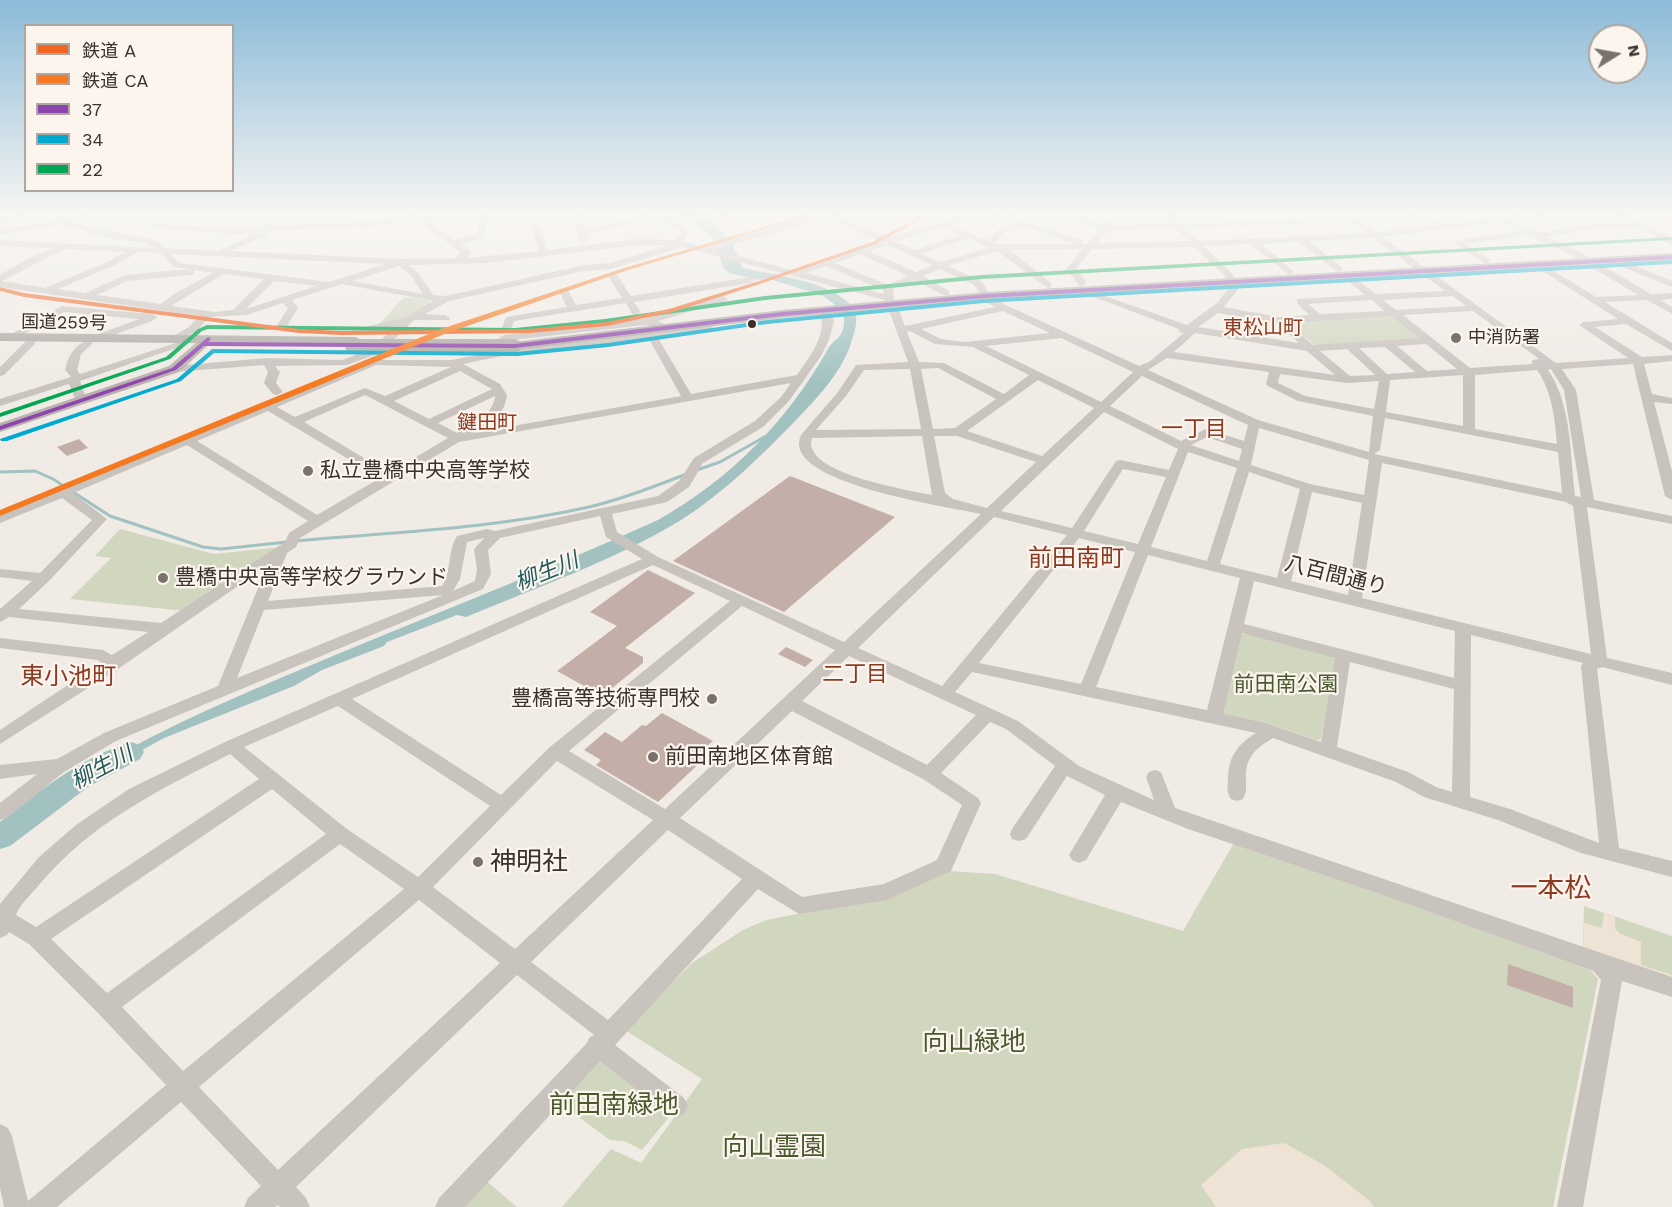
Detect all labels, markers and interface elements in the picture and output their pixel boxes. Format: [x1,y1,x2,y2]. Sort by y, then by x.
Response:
legend [24,24,234,192]
north arrow [1588,24,1648,84]
text: 鉄道 A [82,40,136,61]
text: N [1624,43,1645,58]
text: 鉄道 CA [82,70,148,91]
text: 37 [82,99,102,120]
text: 34 [82,129,104,150]
text: 22 [82,159,103,180]
street label: 国道259号 [21,311,107,335]
district label: 東松山町 [1223,316,1303,340]
unlabelled marker [746,318,758,330]
place label: 中消防署 [1468,327,1540,349]
marker: 中消防署 [1449,331,1463,345]
district label: 鍵田町 [457,411,517,435]
district label: 一丁目 [1161,417,1227,443]
place label: 私立豊橋中央高等学校 [320,458,530,484]
marker: 私立豊橋中央高等学校 [301,464,315,478]
district label: 前田南町 [1028,545,1124,573]
water label: 柳生川 [511,547,583,597]
street label: 八百間通り [1282,551,1390,601]
place label: 豊橋中央高等学校グラウンド [175,565,448,591]
marker: 豊橋中央高等学校グラウンド [156,571,170,585]
district label: 二丁目 [822,662,888,688]
district label: 東小池町 [20,663,116,691]
park label: 前田南公園 [1234,672,1338,698]
place label: 豊橋高等技術専門校 [511,686,700,712]
marker: 豊橋高等技術専門校 [705,692,719,706]
water label: 柳生川 [67,741,137,795]
place label: 前田南地区体育館 [665,744,833,770]
marker: 前田南地区体育館 [646,750,660,764]
place label: 神明社 [490,846,568,878]
marker: 神明社 [471,855,485,869]
district label: 一本松 [1511,873,1591,905]
park label: 向山緑地 [922,1026,1026,1058]
park label: 前田南緑地 [549,1089,679,1121]
park label: 向山霊園 [722,1131,826,1163]

